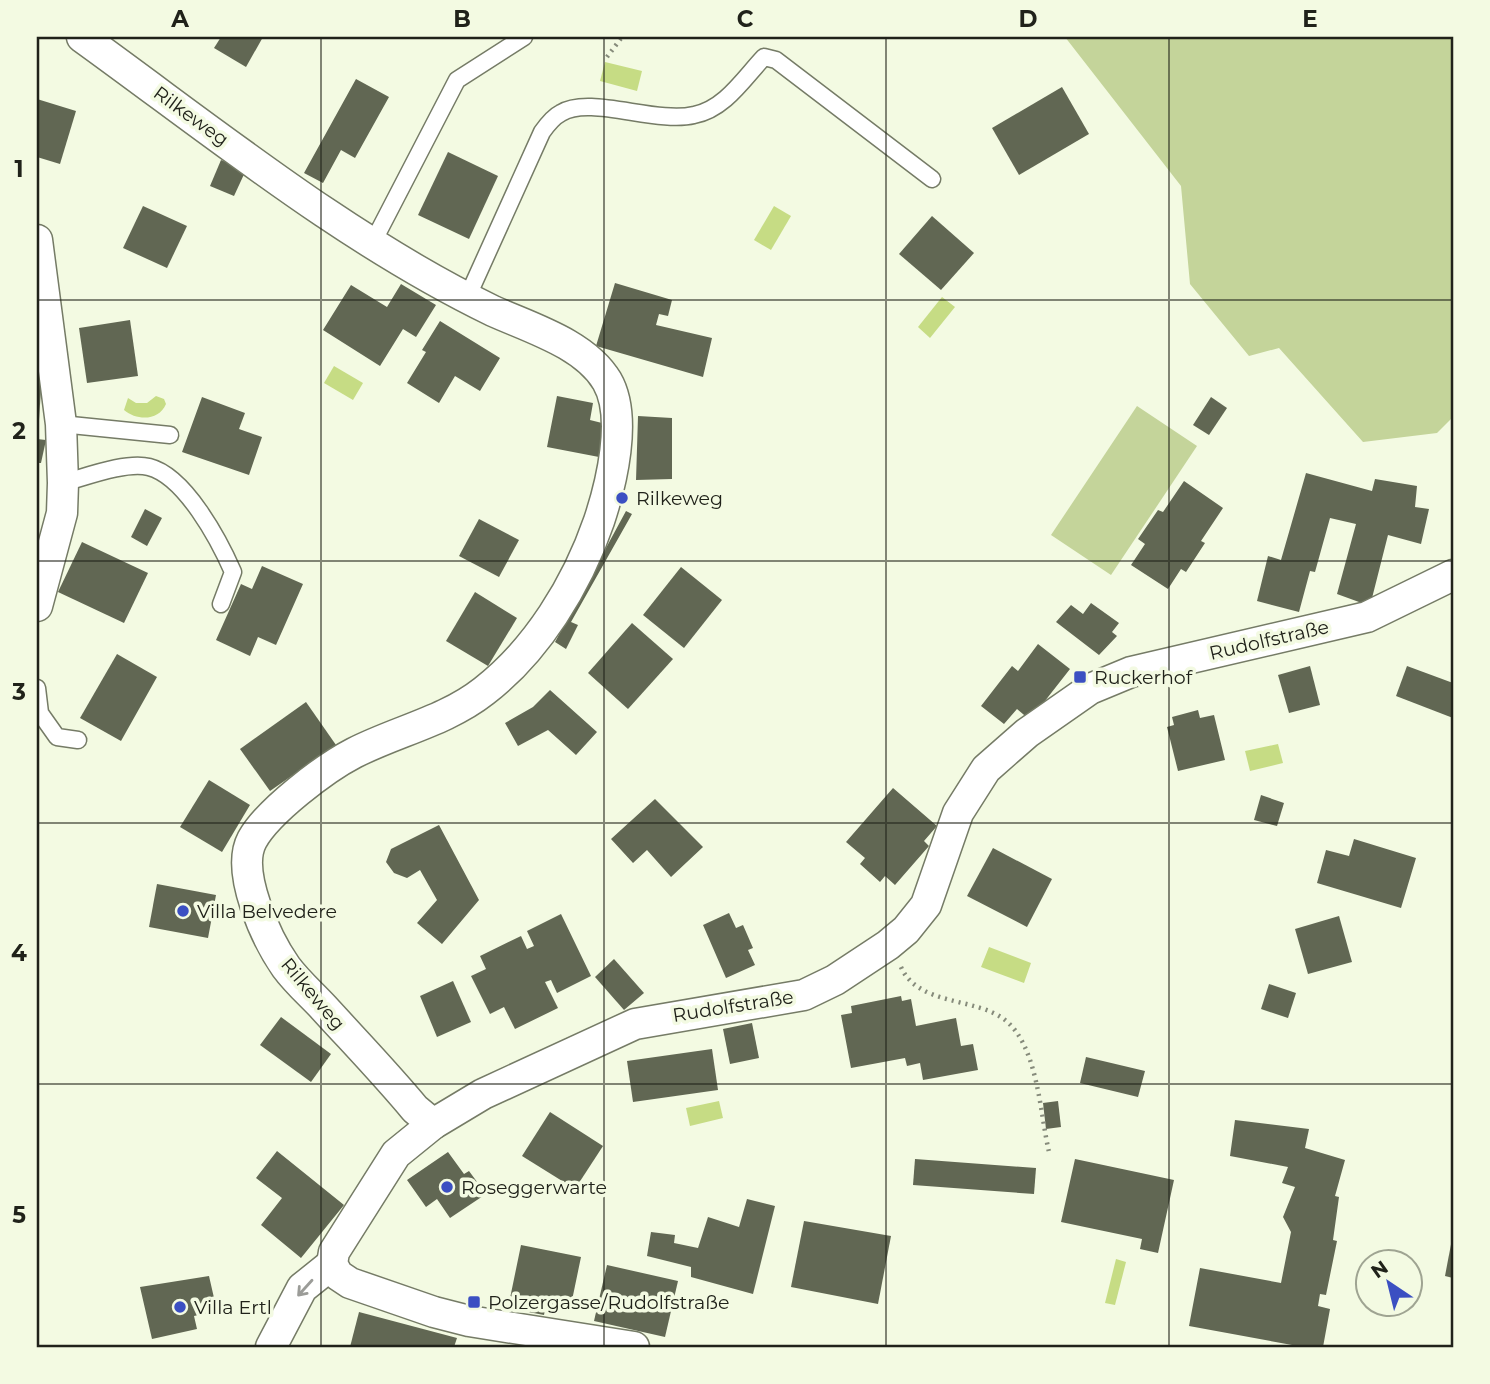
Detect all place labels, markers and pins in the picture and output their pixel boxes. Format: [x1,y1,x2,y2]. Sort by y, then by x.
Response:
place label: Rilkeweg [636,487,723,510]
marker: Rilkeweg [614,490,630,506]
place label: Ruckerhof [1094,666,1194,689]
marker: Ruckerhof [1072,669,1088,685]
place label: Villa Belvedere [197,900,337,923]
marker: Villa Belvedere [175,903,191,919]
place label: Roseggerwarte [461,1176,607,1199]
marker: Roseggerwarte [439,1179,455,1195]
place label: Polzergasse/Rudolfstraße [488,1291,730,1314]
marker: Polzergasse/Rudolfstraße [466,1294,482,1310]
place label: Villa Ertl [194,1296,272,1319]
marker: Villa Ertl [172,1299,188,1315]

